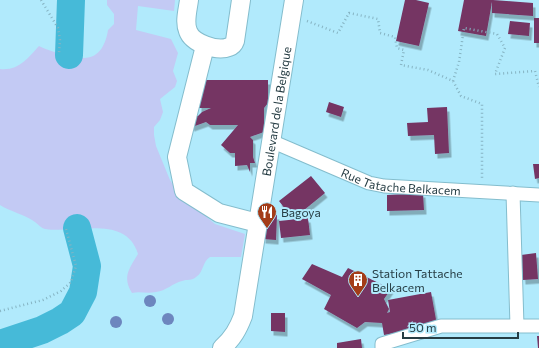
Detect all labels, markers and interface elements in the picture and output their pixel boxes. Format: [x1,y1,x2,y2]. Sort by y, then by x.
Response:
street label: Boulevard de la Belgique [259,45,293,177]
street label: Rue Tatache Belkacem [339,165,461,197]
restaurant icon: Bagoya [256,201,278,229]
place label: Bagoya [281,205,321,219]
place label: Station Tattache Belkacem [372,266,463,294]
building icon: Station Tattache Belkacem [347,269,369,297]
scale bar [403,314,518,340]
text: 50 m [409,320,437,334]

